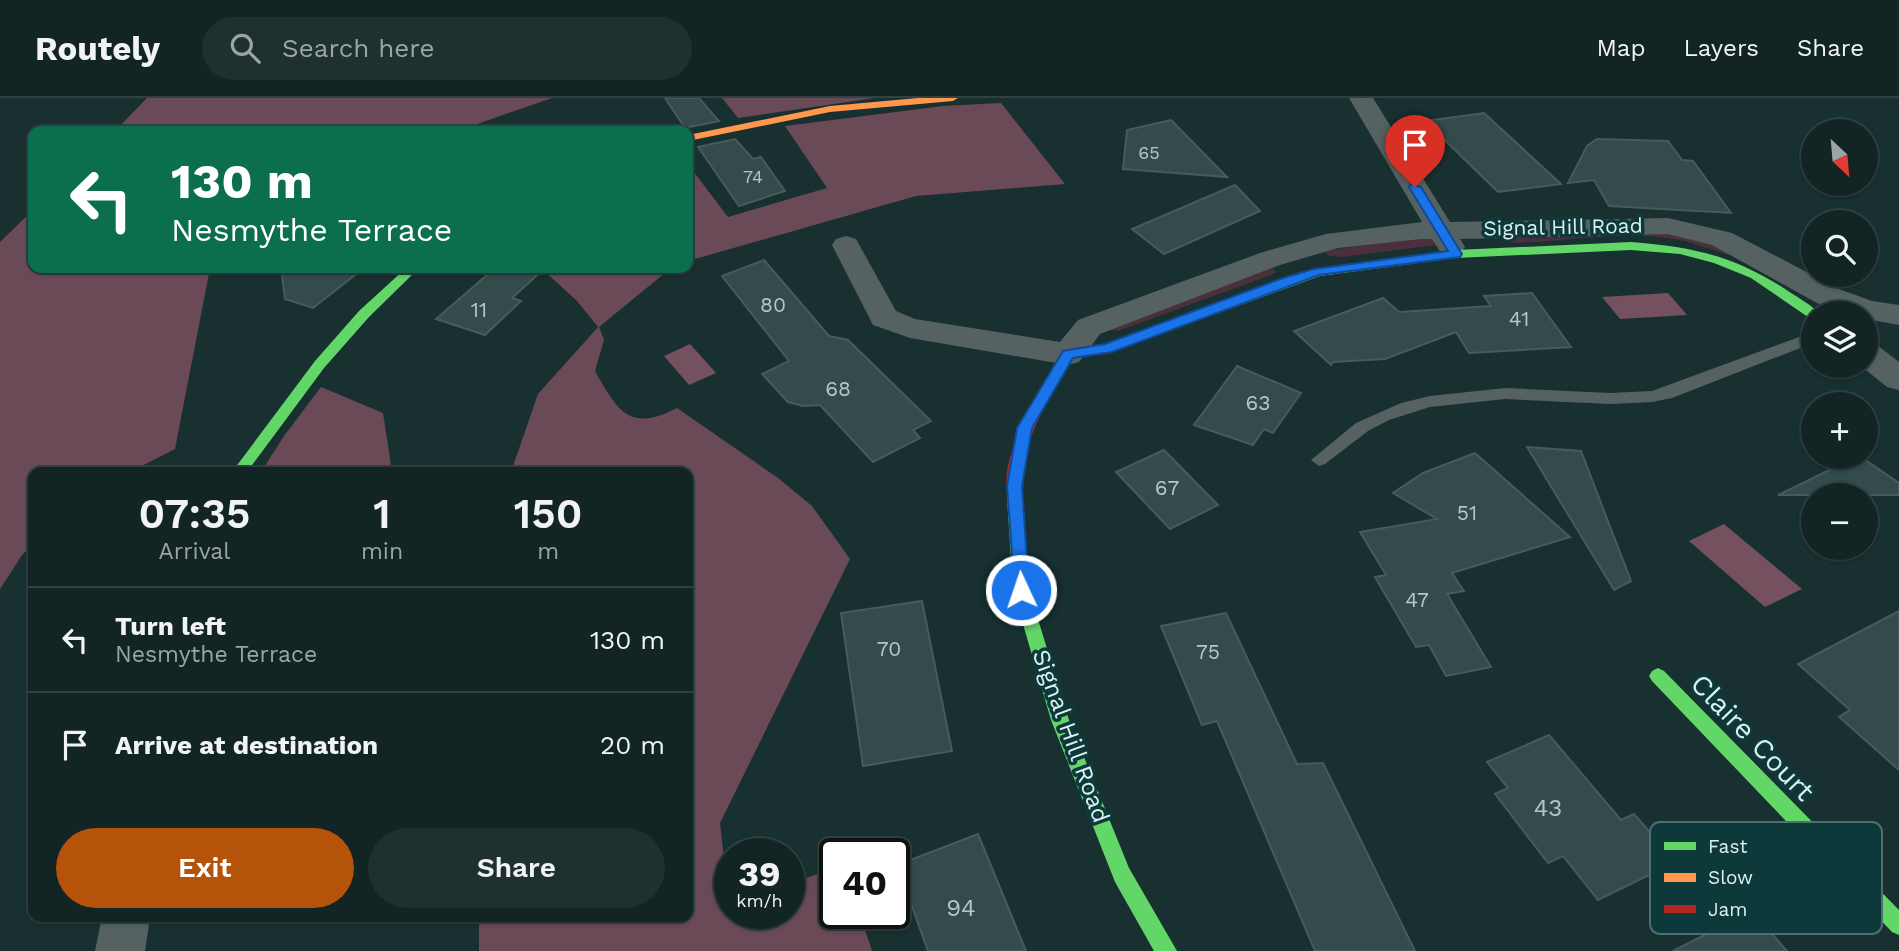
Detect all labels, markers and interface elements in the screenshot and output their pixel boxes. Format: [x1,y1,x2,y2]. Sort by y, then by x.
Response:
search box [202,17,692,80]
text: Routely [35,29,160,68]
icon: search [226,29,264,67]
text: Search here [282,33,434,63]
text: Map [1597,34,1645,62]
text: Layers [1683,34,1759,62]
text: Share [1797,34,1864,62]
pin [1385,115,1445,187]
north arrow [1801,119,1878,196]
map controls [1801,119,1878,560]
icon: arrive [1396,126,1434,164]
house number: 65 [1138,142,1160,163]
text: 130 m [171,152,313,210]
icon: left [56,154,147,245]
house number: 74 [743,166,763,187]
button: search [1801,210,1878,287]
text: Nesmythe Terrace [171,211,452,249]
street label: Signal Hill Road [1483,213,1643,240]
house number: 80 [760,292,786,317]
house number: 11 [471,297,487,322]
button: layers [1801,301,1878,378]
house number: 41 [1509,306,1529,331]
house number: 68 [825,376,851,401]
house number: 63 [1245,390,1271,415]
button: + [1801,392,1878,469]
house number: 67 [1155,475,1179,500]
button: − [1801,483,1878,560]
text: 07:35 [139,489,250,538]
text: 1 [373,489,391,538]
text: 150 [514,489,582,538]
house number: 51 [1457,500,1477,525]
text: Arrival [159,538,230,565]
text: min [361,538,403,565]
text: m [537,538,559,565]
position arrow [984,553,1058,627]
house number: 47 [1405,587,1429,612]
text: Turn left [115,611,226,641]
icon: left [56,621,94,659]
text: 130 m [590,625,665,655]
house number: 70 [877,636,901,661]
house number: 75 [1196,639,1220,664]
text: Nesmythe Terrace [115,641,317,668]
street label: Signal Hill Road [1027,646,1115,826]
street label: Claire Court [1684,667,1821,808]
icon: arrive [56,726,94,764]
text: Arrive at destination [115,730,378,760]
text: 20 m [600,730,665,760]
house number: 43 [1534,794,1562,822]
legend [1650,822,1882,934]
button: Exit [56,828,354,908]
button: Share [368,828,665,908]
text: Fast [1708,835,1747,858]
speed limit sign: 40 [819,838,910,929]
text: 39 [738,853,781,895]
text: Slow [1708,866,1753,889]
text: km/h [736,890,783,911]
house number: 94 [946,894,976,922]
text: Jam [1708,898,1747,921]

